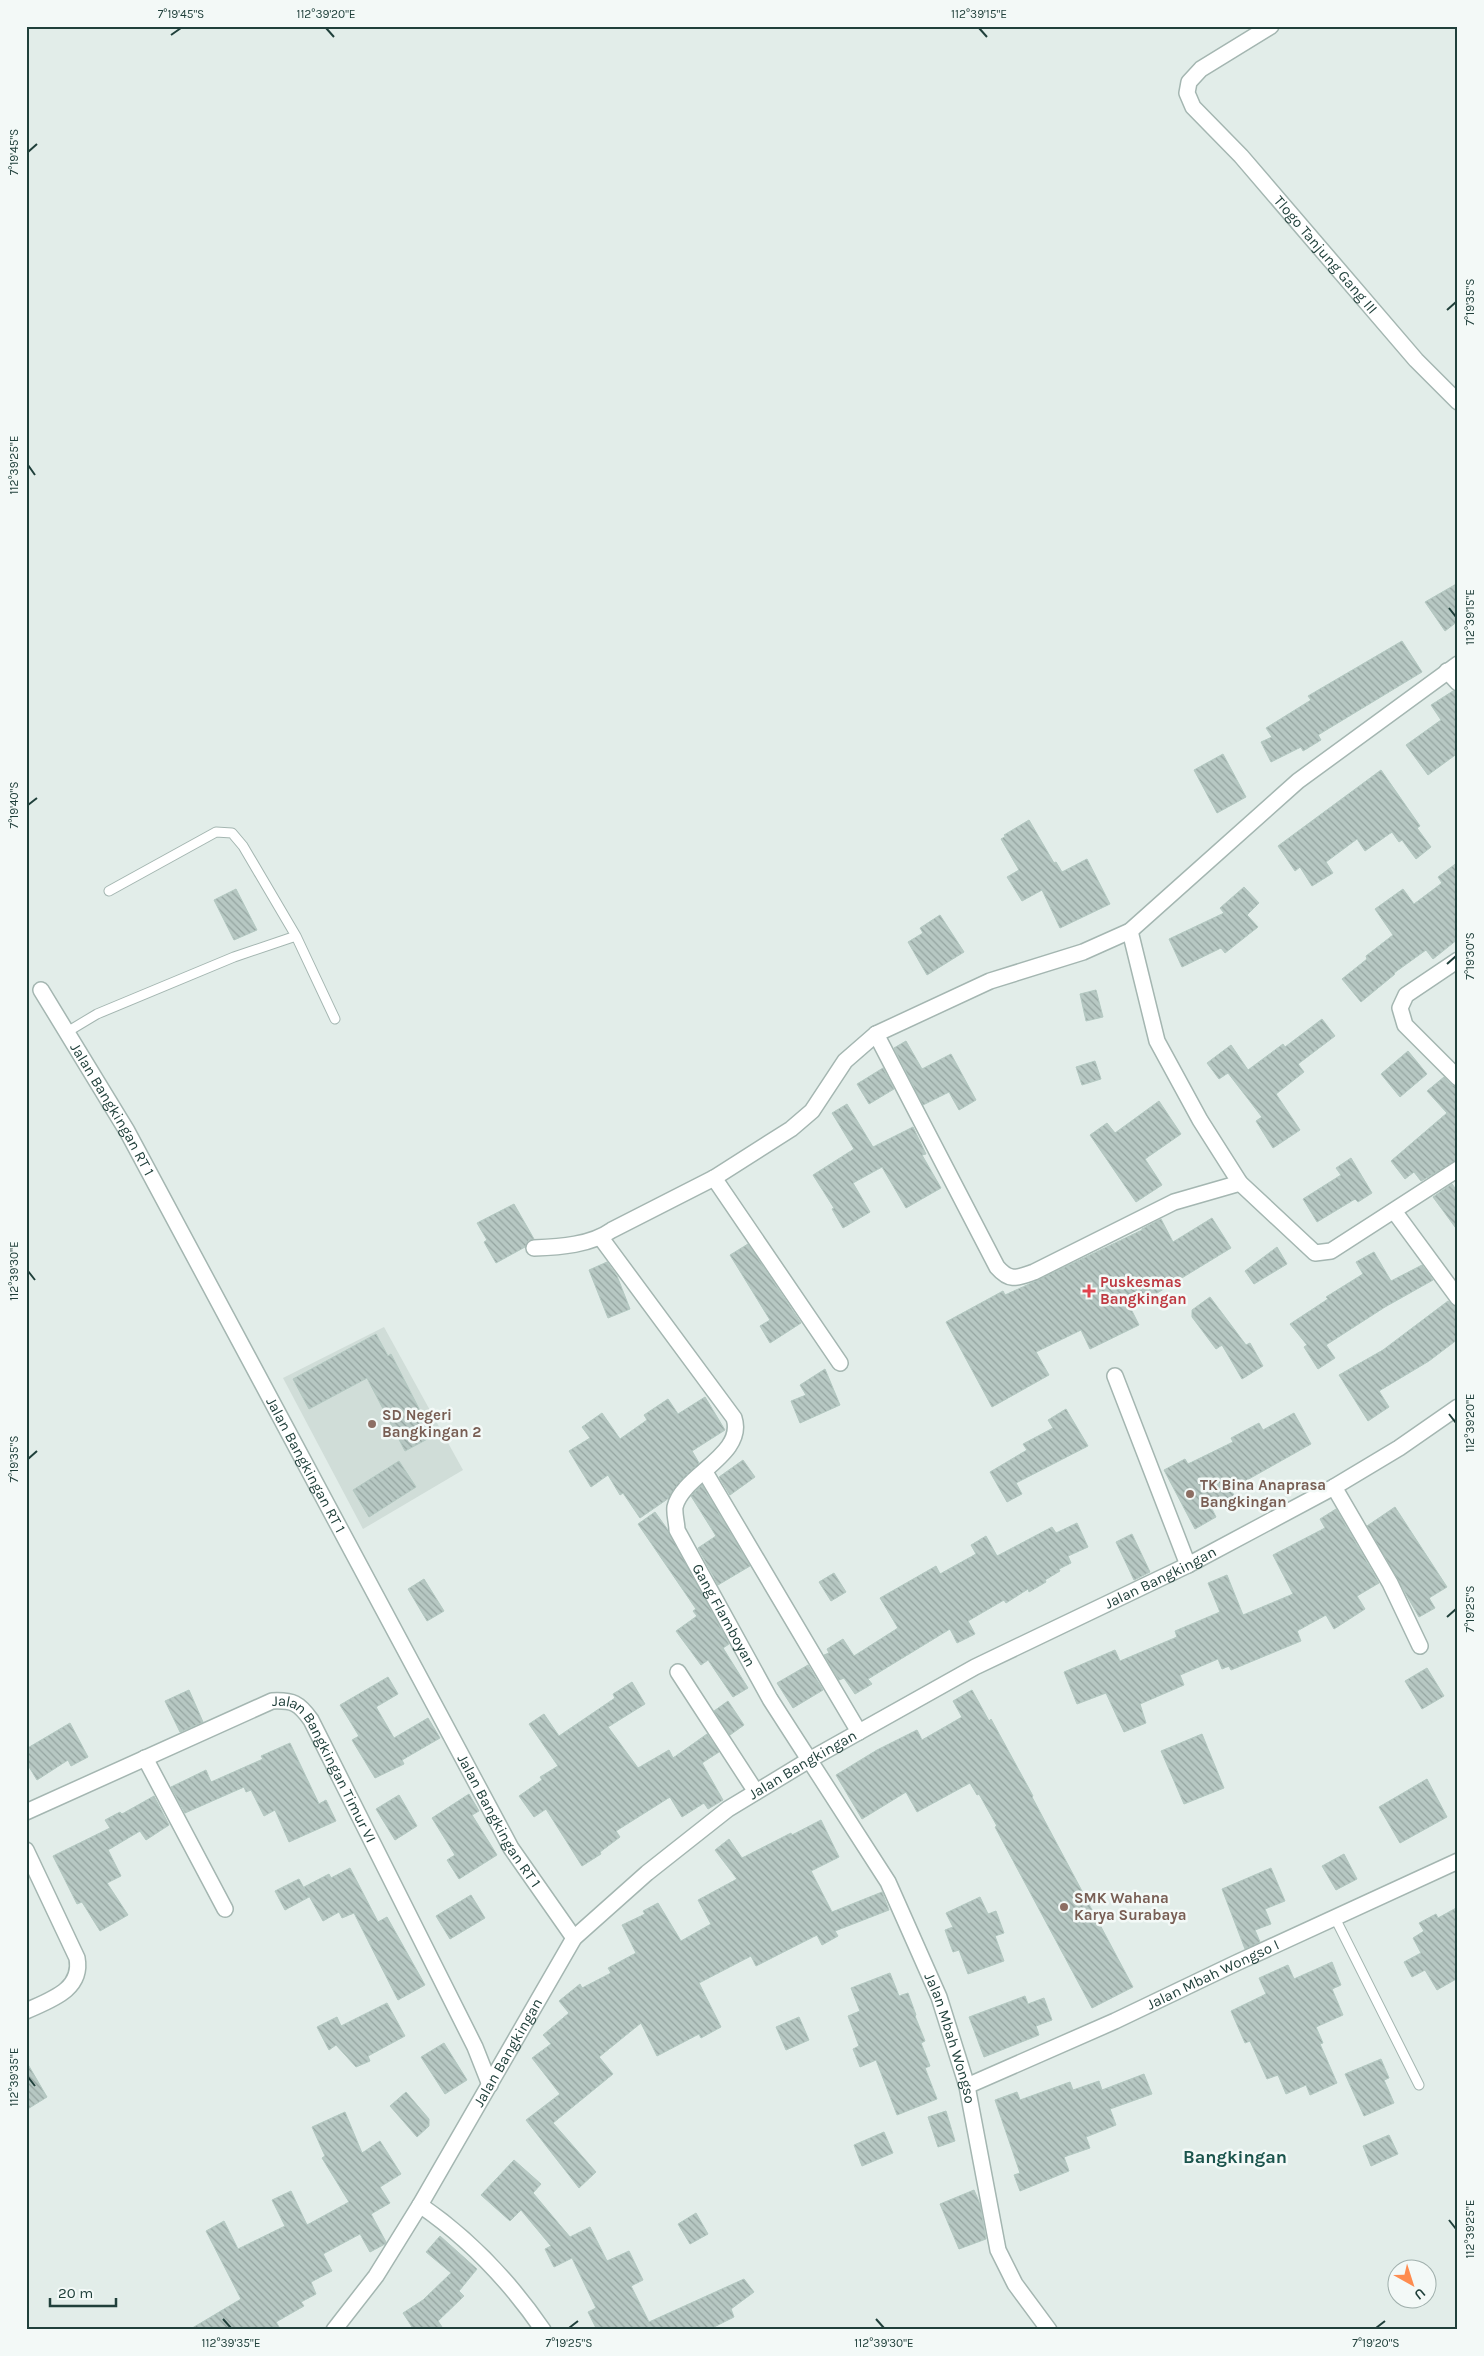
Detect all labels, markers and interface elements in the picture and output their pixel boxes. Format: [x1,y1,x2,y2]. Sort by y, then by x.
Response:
text: 7°19'45"S [158,7,204,21]
text: 112°39'20"E [296,7,356,21]
text: 112°39'15"E [951,7,1007,21]
text: 7°19'45"S [7,129,21,175]
street label: Tlogo Tanjung Gang III [1270,192,1381,318]
text: 7°19'35"S [1463,278,1477,326]
text: 112°39'25"E [7,436,21,494]
text: 112°39'15"E [1463,589,1477,645]
text: 7°19'40"S [7,781,21,829]
text: 7°19'30"S [1463,932,1477,980]
street label: Jalan Bangkingan RT 1 [66,1039,158,1179]
text: 112°39'30"E [7,1241,21,1301]
place label: Puskesmas Bangkingan [1100,1273,1187,1308]
marker: Puskesmas Bangkingan [1082,1284,1096,1298]
text: 112°39'20"E [1463,1393,1477,1453]
street label: Jalan Bangkingan RT 1 [262,1394,349,1536]
place label: SD Negeri Bangkingan 2 [382,1406,481,1441]
marker: SD Negeri Bangkingan 2 [366,1418,378,1430]
text: 7°19'35"S [7,1435,21,1483]
place label: TK Bina Anaprasa Bangkingan [1200,1476,1326,1511]
marker: TK Bina Anaprasa Bangkingan [1184,1488,1196,1500]
street label: Jalan Bangkingan [1102,1542,1220,1613]
street label: Gang Flamboyan [688,1560,759,1670]
text: 7°19'25"S [1463,1586,1477,1632]
street label: Jalan Bangkingan Timur VI [272,1692,380,1846]
street label: Jalan Bangkingan [745,1726,860,1803]
street label: Jalan Bangkingan RT 1 [453,1751,545,1891]
place label: SMK Wahana Karya Surabaya [1074,1889,1187,1924]
marker: SMK Wahana Karya Surabaya [1058,1901,1070,1913]
street label: Jalan Mbah Wongso I [1144,1936,1282,2014]
street label: Jalan Mbah Wongso [920,1970,979,2105]
street label: Jalan Bangkingan [470,1995,546,2110]
text: 112°39'35"E [7,2048,21,2106]
district label: Bangkingan [1183,2146,1287,2168]
text: 112°39'25"E [1463,2200,1477,2258]
north arrow [1386,2258,1436,2308]
scale bar [50,2276,116,2308]
text: 20 m [58,2284,93,2302]
text: U [1411,2284,1429,2303]
text: 112°39'35"E [202,2336,260,2350]
text: 7°19'25"S [546,2336,592,2350]
text: 112°39'30"E [854,2336,914,2350]
text: 7°19'20"S [1352,2336,1400,2350]

